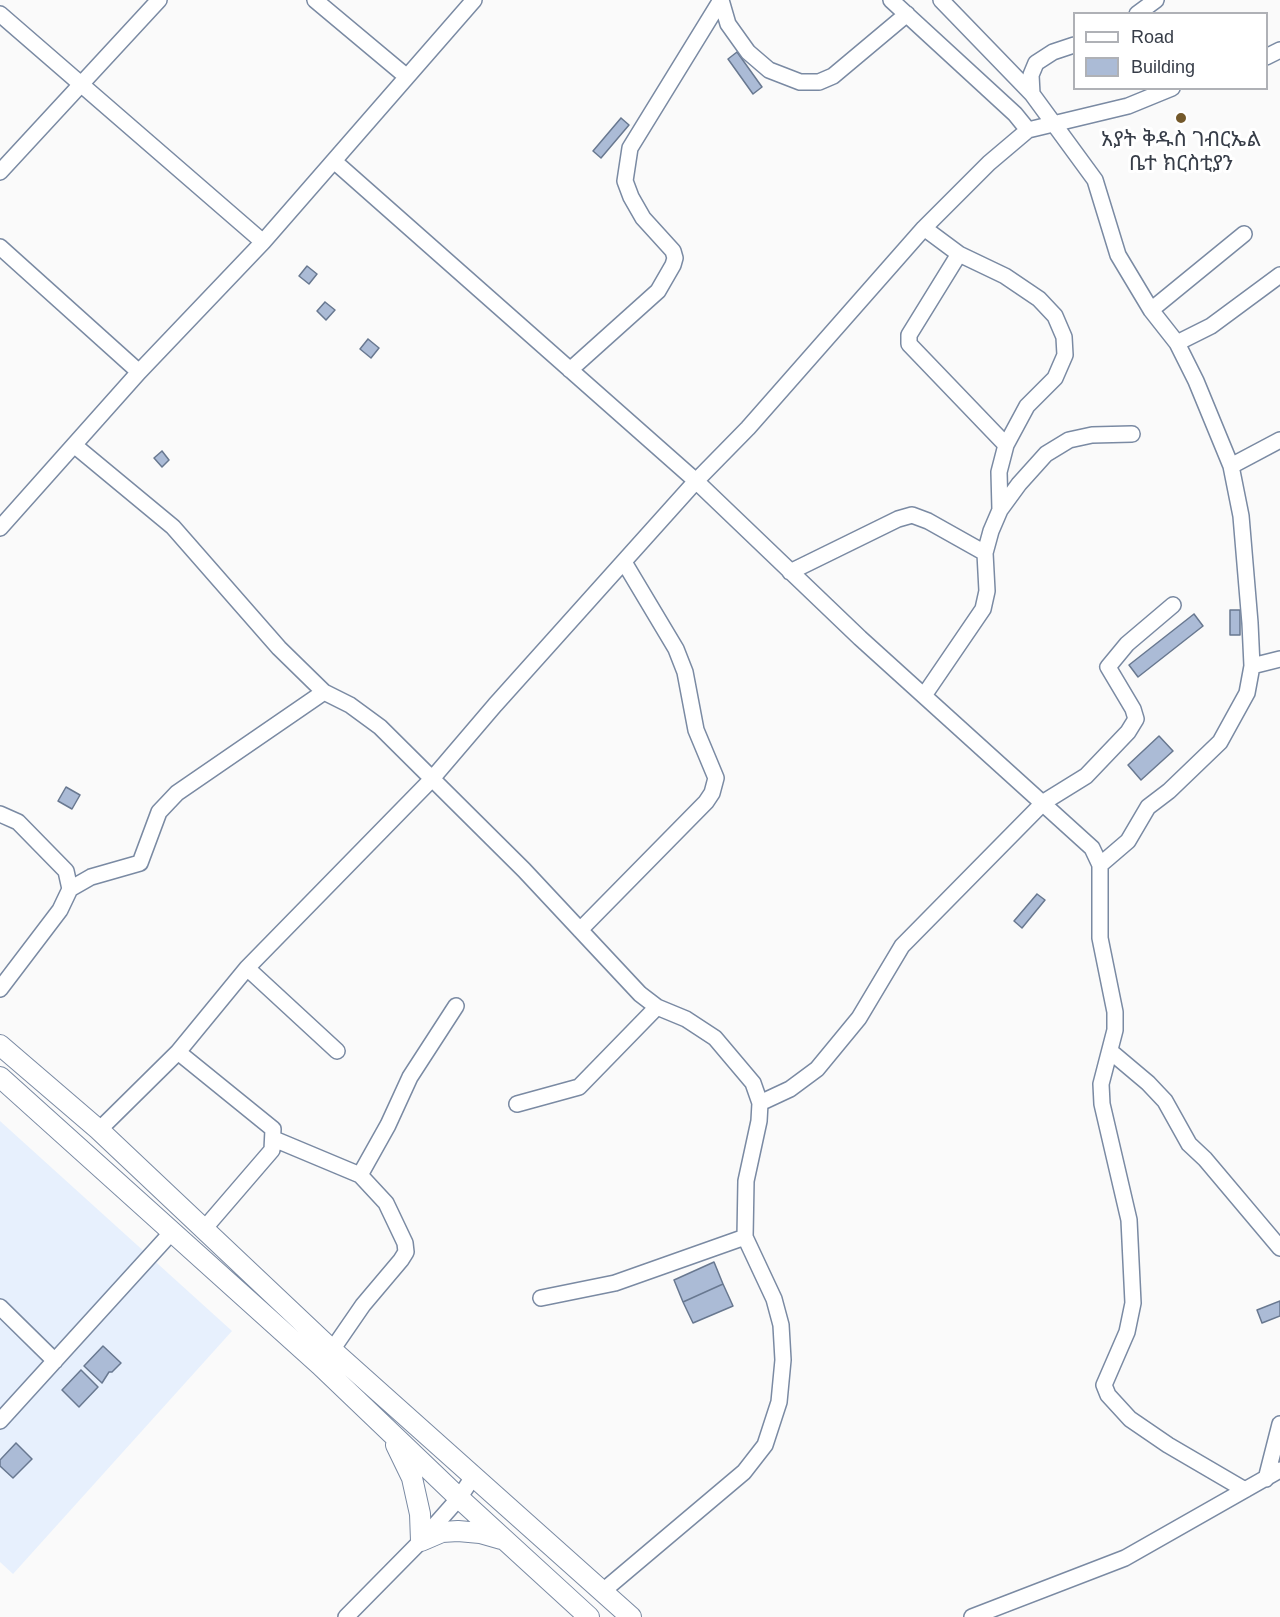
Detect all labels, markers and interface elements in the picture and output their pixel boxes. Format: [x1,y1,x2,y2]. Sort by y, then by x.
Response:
legend [1073,12,1268,90]
text: Road [1131,27,1174,47]
text: Building [1131,57,1195,77]
marker: አያት ቅዱስ ገብርኤል ቤተ ክርስቲያን [1174,111,1188,125]
place label: አያት ቅዱስ ገብርኤል ቤተ ክርስቲያን [1101,127,1261,177]

